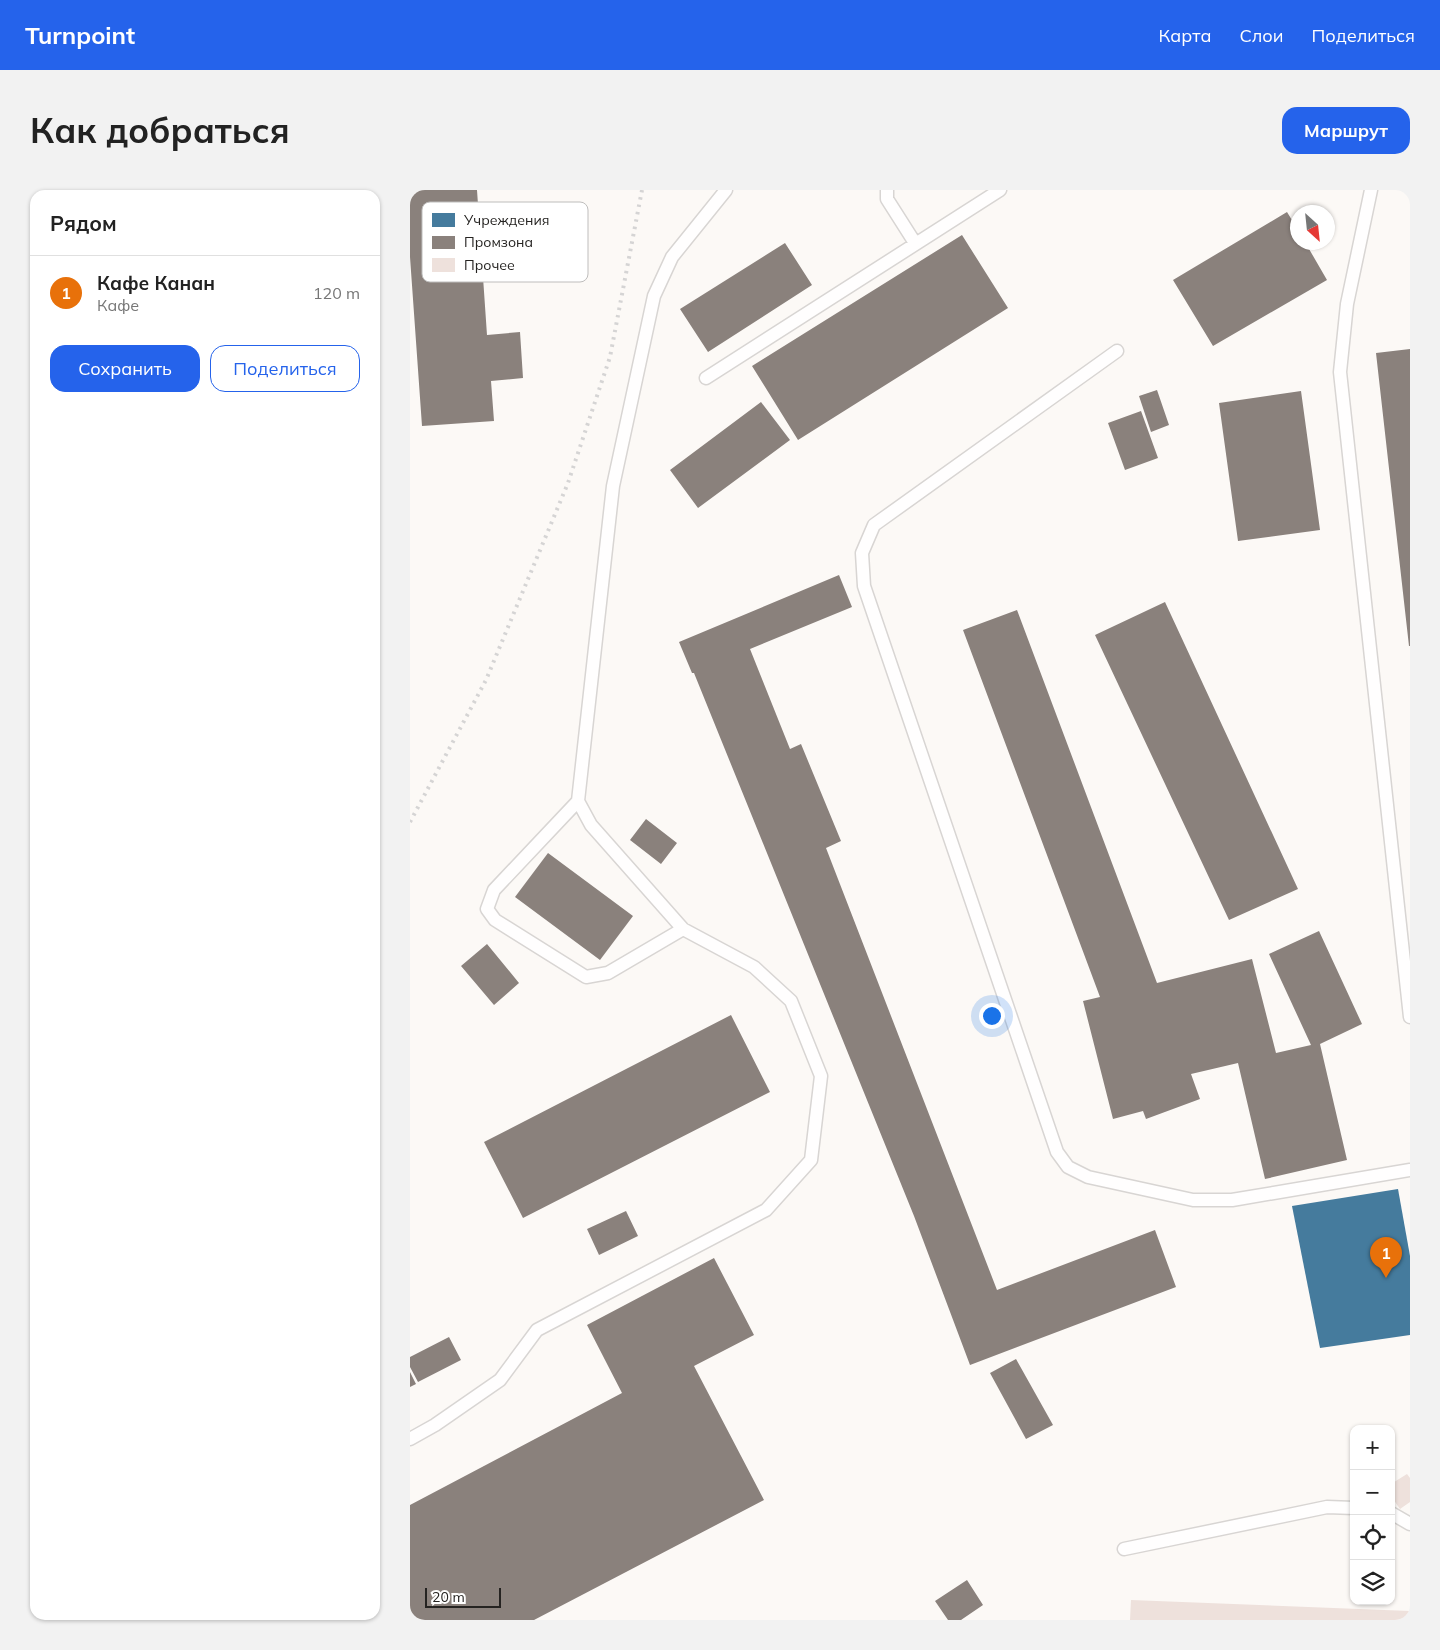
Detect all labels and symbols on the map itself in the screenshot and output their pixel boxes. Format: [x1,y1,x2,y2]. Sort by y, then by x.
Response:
legend [422,202,588,282]
north arrow [1290,205,1335,250]
text: Учреждения [463,211,549,229]
text: Промзона [464,233,533,251]
text: Прочее [464,256,515,274]
your location [979,1003,1005,1029]
pin: 1 [1370,1237,1402,1278]
scale bar [425,1585,501,1608]

